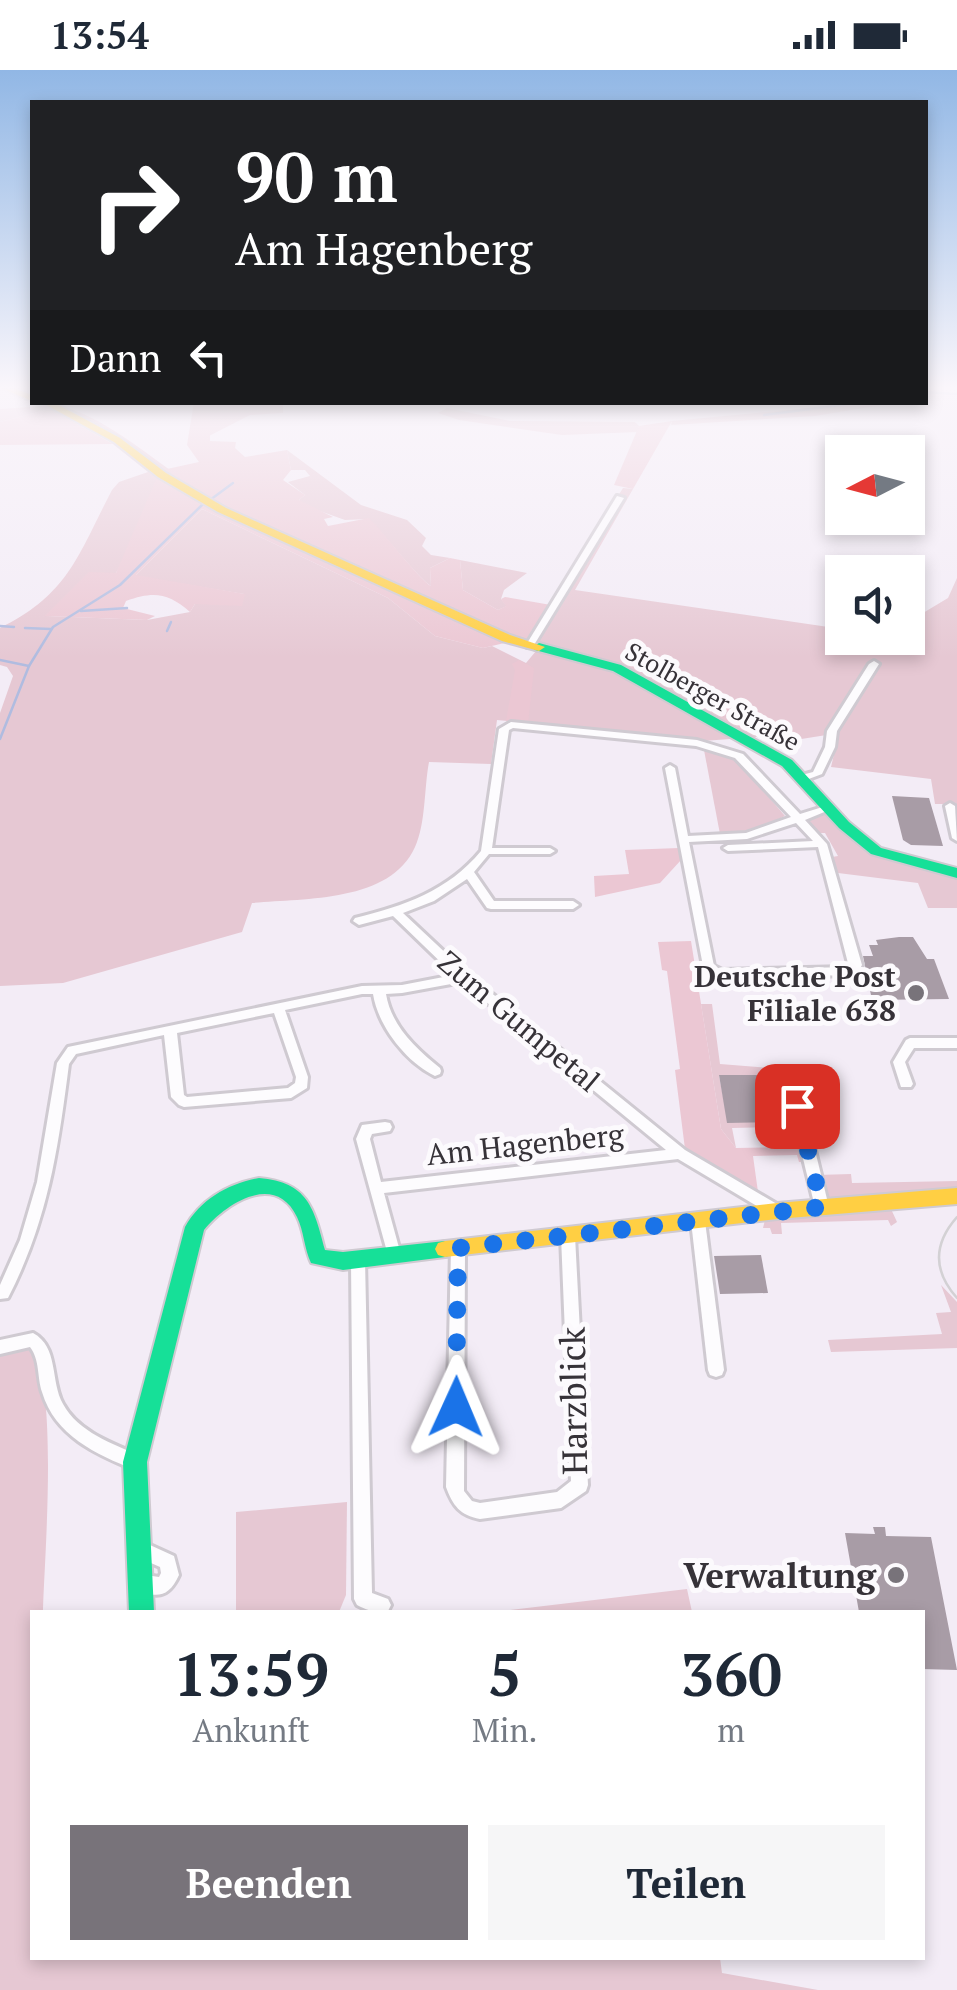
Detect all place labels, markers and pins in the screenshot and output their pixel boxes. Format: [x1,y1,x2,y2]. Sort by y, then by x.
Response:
place label: Deutsche Post Filiale 638 [694,956,896,1030]
marker: Deutsche Post Filiale 638 [905,982,927,1004]
pin [755,1064,840,1149]
place label: Verwaltung [683,1552,877,1598]
marker: Verwaltung [885,1564,907,1586]

